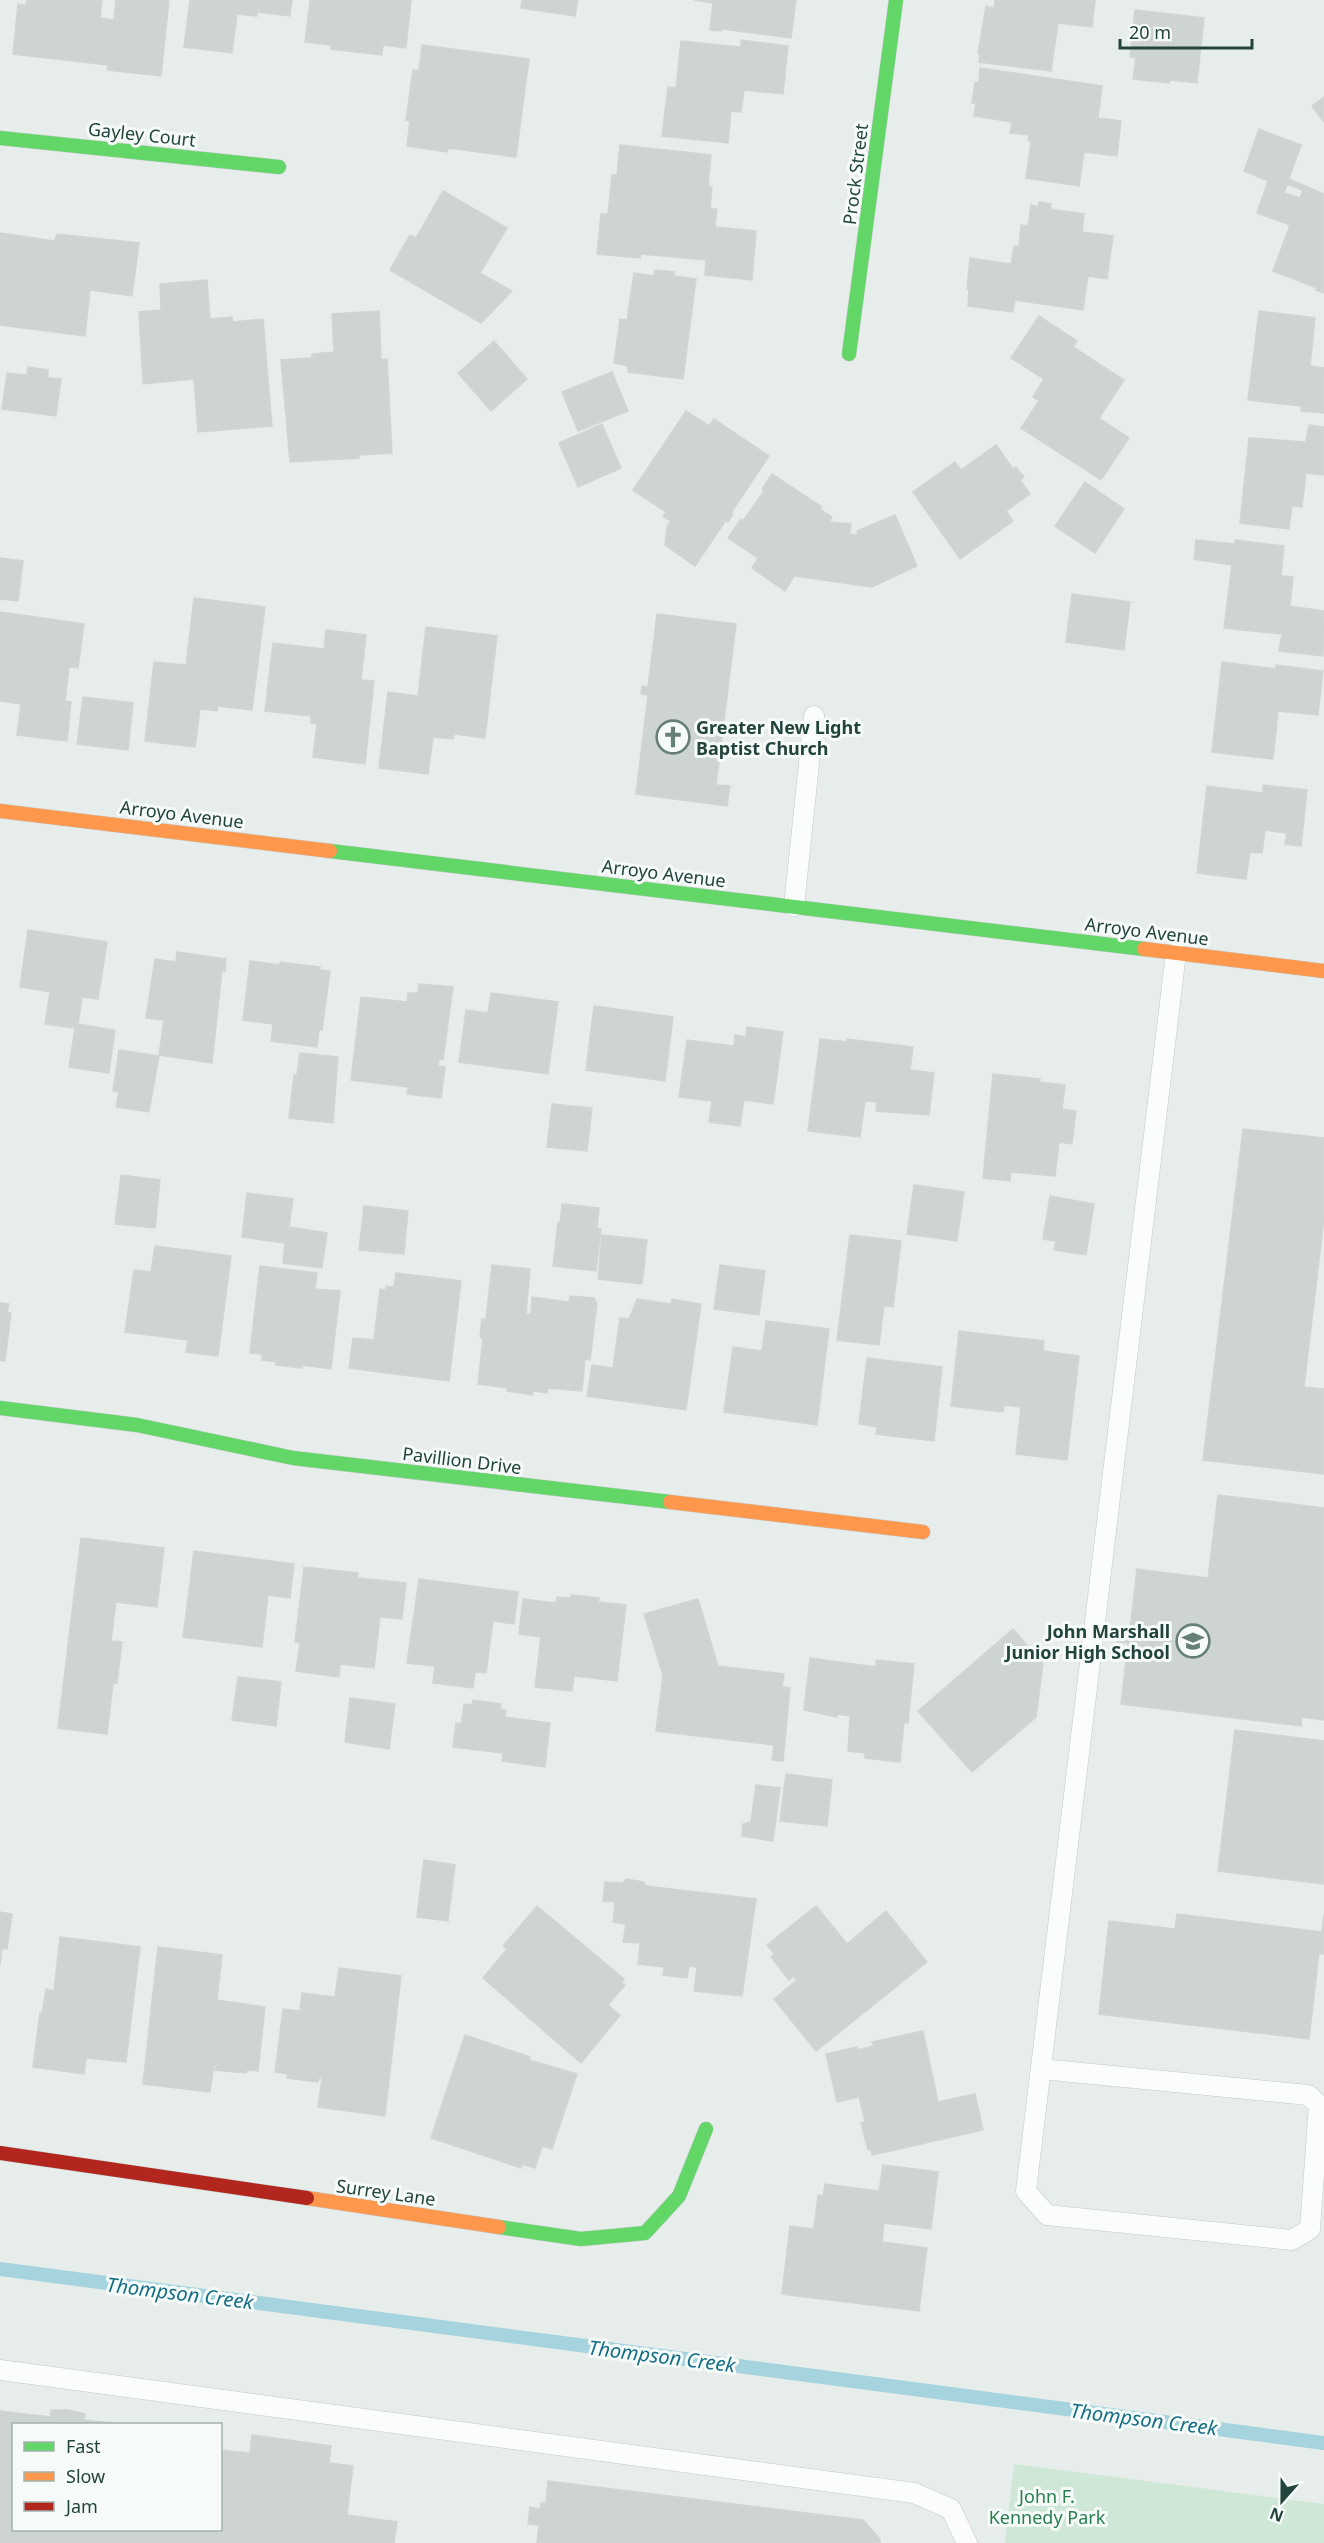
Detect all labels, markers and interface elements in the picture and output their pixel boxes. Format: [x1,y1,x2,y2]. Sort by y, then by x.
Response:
scale bar [1120,12,1252,50]
text: 20 m [1129,20,1171,44]
street label: Gayley Court [87,116,197,152]
street label: Prock Street [837,121,873,226]
place label: Greater New Light Baptist Church [696,715,861,760]
church icon: Greater New Light Baptist Church [655,719,691,755]
street label: Arroyo Avenue [119,795,245,833]
street label: Arroyo Avenue [601,854,727,892]
street label: Arroyo Avenue [1084,912,1210,950]
street label: Pavillion Drive [401,1441,523,1479]
place label: John Marshall Junior High School [1004,1619,1170,1664]
school or university icon: John Marshall Junior High School [1175,1623,1211,1659]
street label: Surrey Lane [335,2173,437,2211]
water label: Thompson Creek [105,2271,256,2316]
water label: Thompson Creek [587,2334,738,2379]
water label: Thompson Creek [1069,2397,1220,2442]
legend [12,2423,222,2531]
text: Fast [66,2434,101,2458]
text: Slow [66,2464,105,2488]
north arrow [1252,2471,1312,2531]
park label: John F. Kennedy Park [989,2484,1106,2529]
text: Jam [64,2494,98,2518]
text: N [1267,2502,1287,2528]

